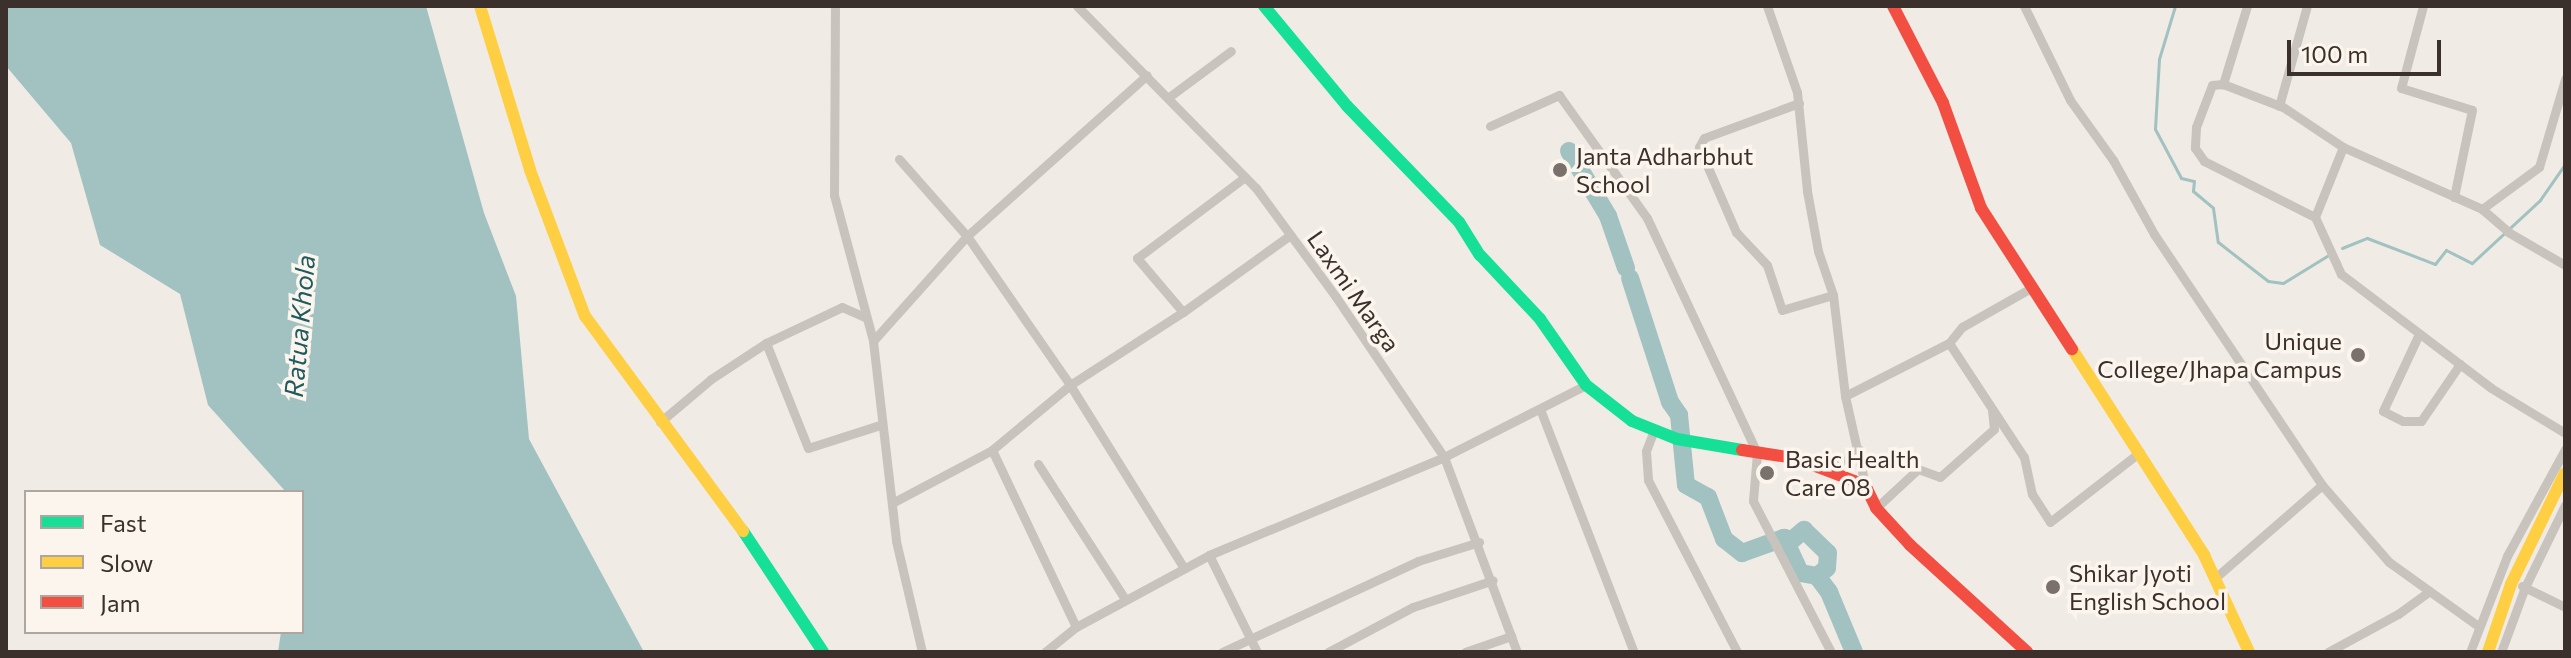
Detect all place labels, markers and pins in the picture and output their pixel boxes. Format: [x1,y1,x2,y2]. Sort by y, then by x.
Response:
place label: Janta Adharbhut School [1576,142,1753,198]
marker: Janta Adharbhut School [1551,161,1569,179]
place label: Unique College/Jhapa Campus [2097,327,2342,383]
marker: Unique College/Jhapa Campus [2349,346,2367,364]
place label: Basic Health Care 08 [1785,445,1919,501]
marker: Basic Health Care 08 [1756,462,1778,484]
place label: Shikar Jyoti English School [2069,559,2226,615]
marker: Shikar Jyoti English School [2044,578,2062,596]

